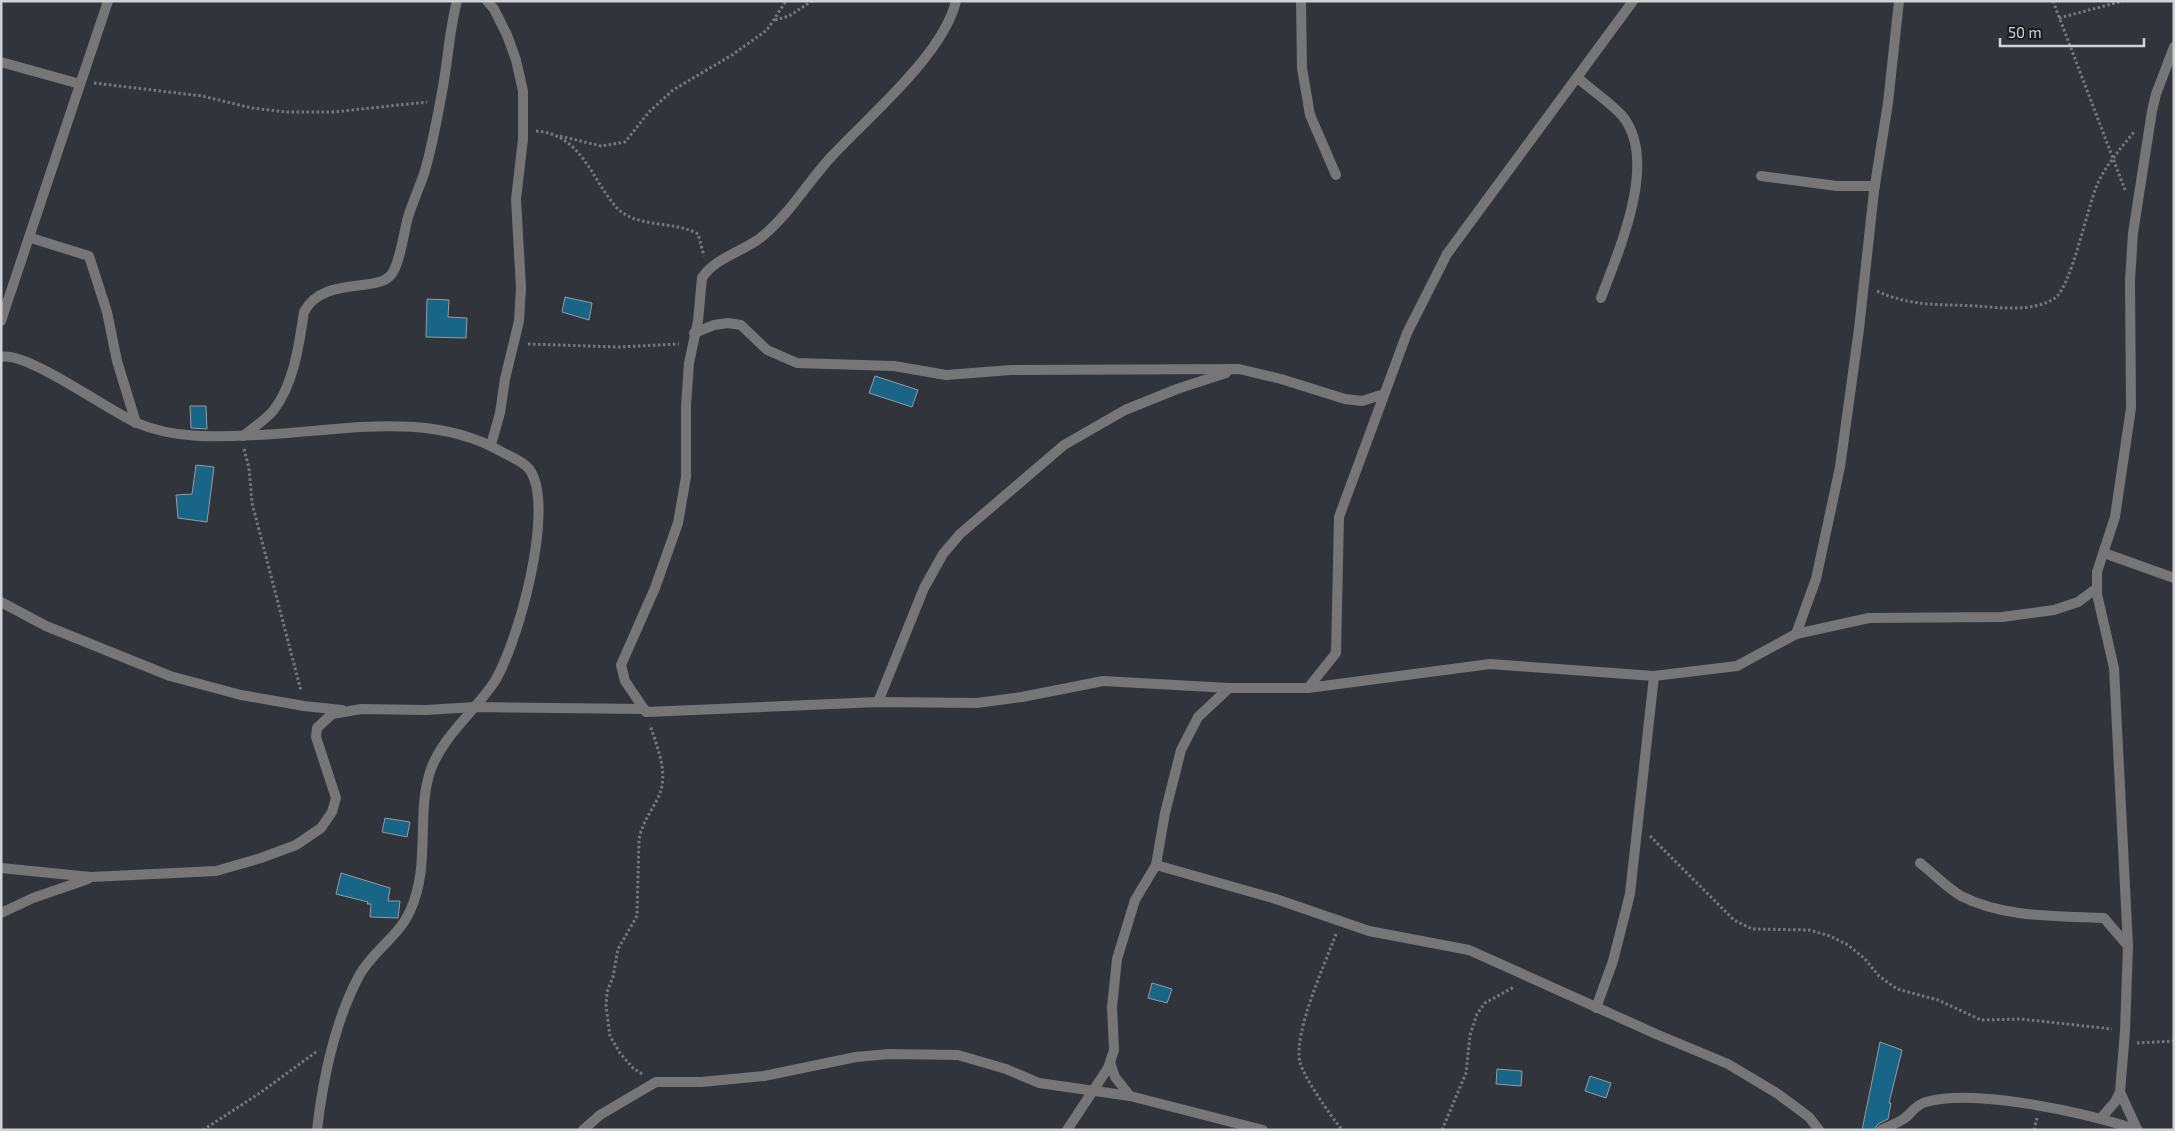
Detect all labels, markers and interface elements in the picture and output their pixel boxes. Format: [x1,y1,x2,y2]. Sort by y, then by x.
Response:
scale bar [2000,15,2144,47]
text: 50 m [2008,23,2042,41]

